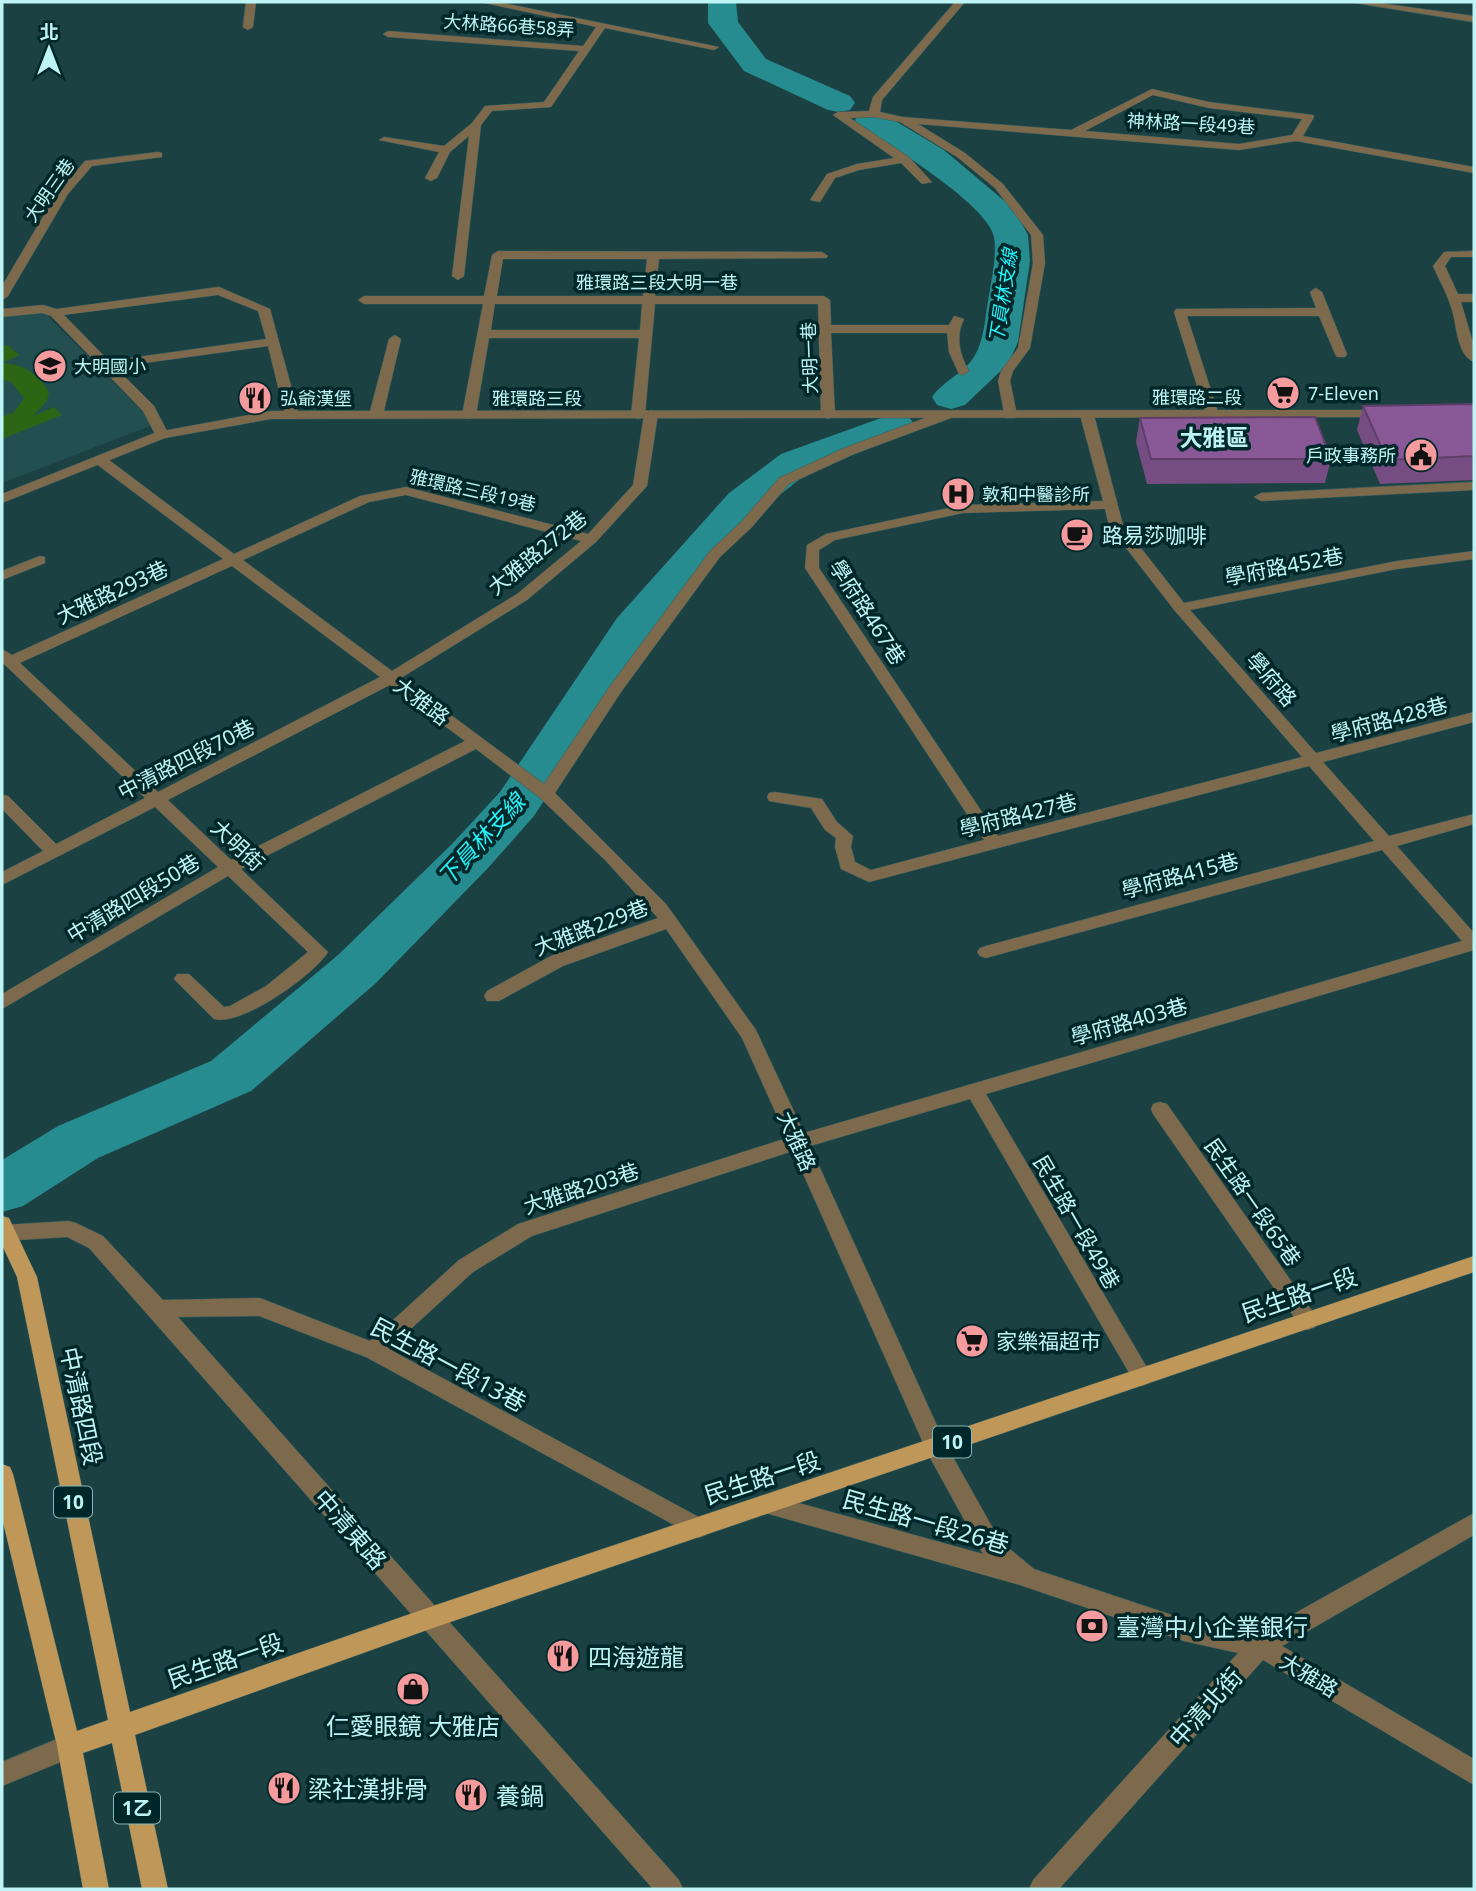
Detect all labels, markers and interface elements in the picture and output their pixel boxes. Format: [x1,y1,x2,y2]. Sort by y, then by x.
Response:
street label: 大林路66巷58弄 [443,8,575,42]
north arrow [14,14,84,84]
text: 北 [39,19,59,45]
street label: 神林路一段49巷 [1126,108,1256,138]
street label: 大明三巷 [19,154,79,226]
water label: 下員林支線 [983,245,1024,345]
street label: 雅環路三段大明一巷 [576,270,738,294]
street label: 大明一巷 [796,322,822,394]
school or university icon: 大明國小 [31,347,69,385]
place label: 大明國小 [74,354,146,378]
supermarket icon: 7-Eleven [1264,374,1302,412]
restaurant icon: 弘爺漢堡 [236,379,274,417]
place label: 7-Eleven [1308,381,1379,405]
street label: 雅環路二段 [1152,385,1242,409]
place label: 弘爺漢堡 [280,386,352,410]
street label: 雅環路三段 [492,386,582,410]
district label: 大雅區 [1180,421,1249,453]
public building icon: 戶政事務所 [1402,436,1440,474]
place label: 戶政事務所 [1306,443,1396,467]
street label: 雅環路三段19巷 [408,464,538,516]
hospital icon: 敦和中醫診所 [939,475,977,513]
place label: 敦和中醫診所 [982,482,1090,506]
street label: 大雅路272巷 [482,503,592,601]
cafe icon: 路易莎咖啡 [1058,516,1096,554]
place label: 路易莎咖啡 [1102,521,1207,549]
street label: 學府路452巷 [1222,541,1346,591]
street label: 大雅路293巷 [52,554,172,630]
street label: 學府路467巷 [824,554,912,670]
street label: 學府路 [1241,646,1303,712]
street label: 大雅路 [388,671,456,731]
street label: 學府路428巷 [1327,690,1451,748]
street label: 中清路四段70巷 [113,712,259,806]
water label: 下員林支線 [430,784,534,892]
street label: 學府路427巷 [956,787,1080,843]
street label: 大明街 [205,813,271,877]
street label: 學府路415巷 [1118,846,1242,904]
street label: 中清路四段50巷 [61,847,205,949]
street label: 大雅路229巷 [530,892,652,962]
street label: 學府路403巷 [1067,991,1191,1051]
street label: 大雅路 [771,1107,823,1175]
street label: 民生路一段65巷 [1199,1133,1307,1271]
street label: 民生路一段49巷 [1027,1150,1127,1294]
street label: 大雅路203巷 [520,1156,642,1220]
street label: 民生路一段 [1237,1259,1361,1329]
street label: 民生路一段13巷 [366,1309,532,1419]
supermarket icon: 家樂福超市 [953,1322,991,1360]
place label: 家樂福超市 [996,1327,1101,1355]
street label: 中清路四段 [53,1344,111,1468]
road number: 10 [933,1426,971,1458]
street label: 民生路一段 [700,1443,824,1511]
street label: 中清東路 [307,1482,395,1576]
street label: 民生路一段26巷 [839,1482,1013,1560]
road number: 10 [54,1486,92,1518]
bank icon: 臺灣中小企業銀行 [1073,1607,1111,1645]
place label: 臺灣中小企業銀行 [1116,1610,1308,1643]
street label: 民生路一段 [163,1625,287,1695]
restaurant icon: 四海遊龍 [544,1637,582,1675]
place label: 四海遊龍 [588,1640,684,1673]
street label: 大雅路 [1275,1647,1343,1703]
street label: 中清北街 [1161,1660,1249,1754]
shop icon: 仁愛眼鏡 大雅店 [394,1670,432,1708]
place label: 仁愛眼鏡 大雅店 [326,1709,500,1742]
restaurant icon: 梁社漢排骨 [265,1769,303,1807]
place label: 梁社漢排骨 [308,1772,428,1805]
restaurant icon: 養鍋 [452,1776,490,1814]
place label: 養鍋 [496,1779,544,1812]
road number: 1乙 [114,1792,160,1824]

